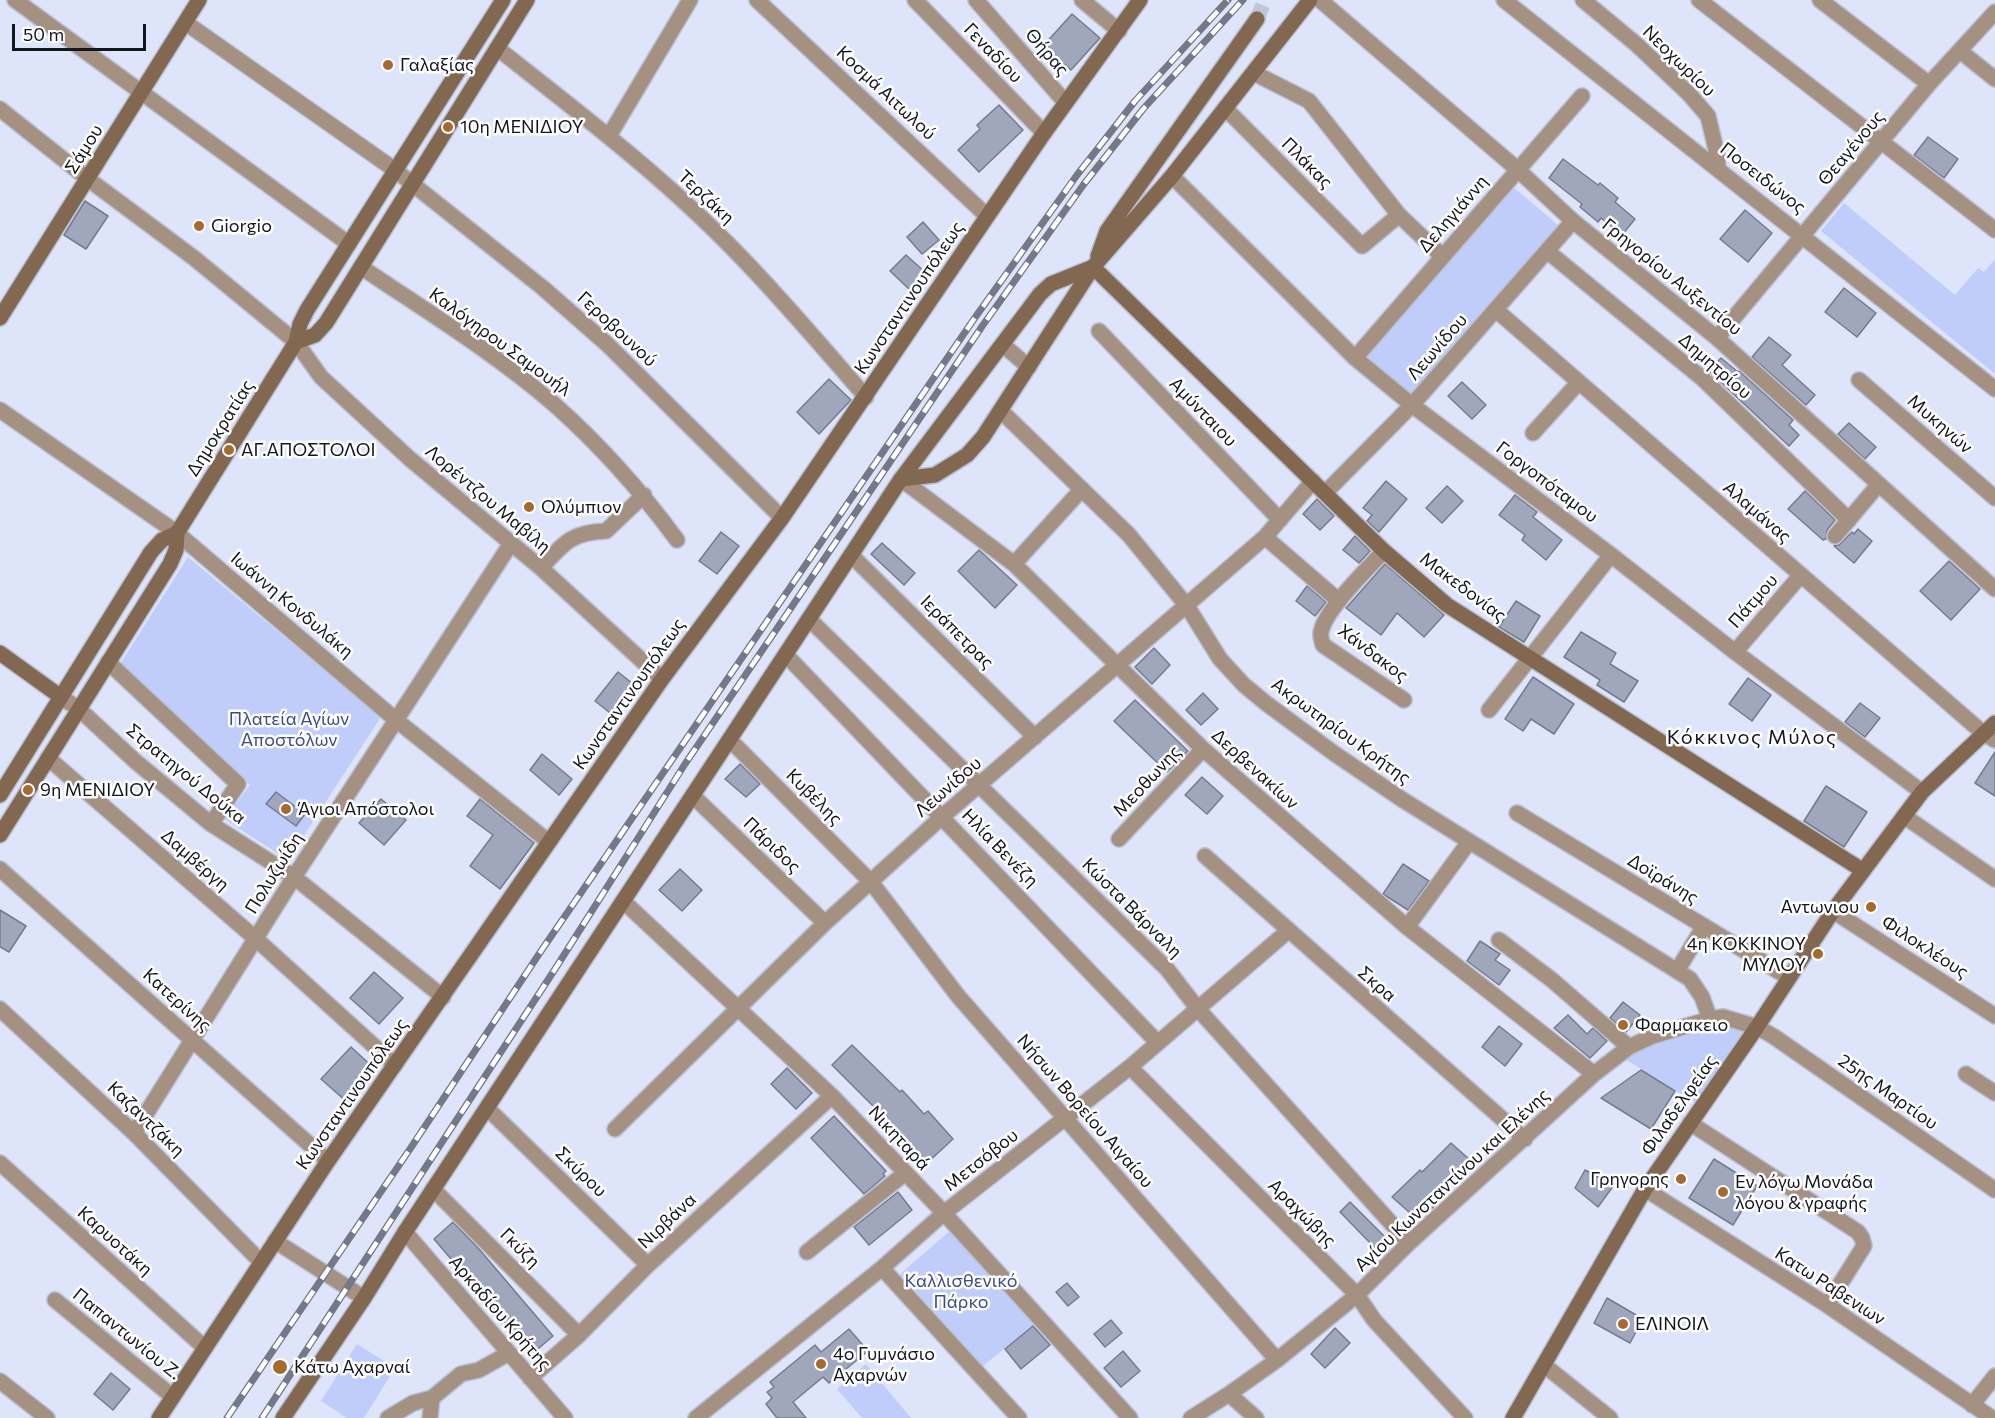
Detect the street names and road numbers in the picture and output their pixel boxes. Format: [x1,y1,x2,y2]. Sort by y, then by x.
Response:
street label: Γεναδίου [959,19,1027,87]
street label: Νεοχωρίου [1638,21,1720,101]
street label: Θήρας [1021,24,1073,80]
street label: Κοσμά Αιτωλού [832,41,940,145]
street label: Θεαγένους [1813,106,1889,190]
street label: Σάμου [61,121,107,177]
street label: Πλάκας [1277,133,1337,193]
street label: Ποσειδώνος [1716,138,1810,218]
street label: Τερζάκη [673,166,739,228]
street label: Δεληγιάννη [1414,171,1492,257]
street label: Γρηγορίου Αυξεντίου [1598,214,1746,340]
street label: Κωνσταντινουπόλεως [850,217,968,379]
street label: Καλόγηρου Σαμουήλ [425,283,575,401]
street label: Γεροβουνού [573,287,661,371]
street label: Λεωνίδου [1402,309,1472,385]
street label: Δημητρίου [1674,328,1756,404]
street label: Αμύνταιου [1165,373,1241,451]
street label: Δημοκρατίας [182,376,258,480]
street label: Μυκηνών [1903,390,1977,458]
street label: Γοργοπόταμου [1492,437,1602,527]
street label: Λορέντζου Μαβίλη [421,440,555,558]
street label: Αλαμάνας [1719,477,1795,547]
street label: Ιωάννη Κονδυλάκη [226,547,358,663]
street label: Μακεδονίας [1416,548,1510,626]
street label: Πάτμου [1724,570,1782,632]
street label: Ιεράπετρας [916,591,998,673]
street label: Κωνσταντινουπόλεως [569,614,689,774]
street label: Χάνδακος [1334,620,1412,686]
street label: Ακρωτηρίου Κρήτης [1267,673,1415,789]
street label: Στρατηγού Δούκα [122,719,250,829]
street label: Δερβενακίων [1207,724,1303,814]
street label: Μεοθωνης [1109,741,1185,821]
street label: Λεωνίδου [910,752,986,822]
street label: Κυβέλης [781,764,847,830]
street label: Ηλία Βενέζη [957,804,1043,892]
street label: Πάριδος [739,813,805,877]
street label: Δαμβέργη [157,825,233,895]
street label: Πολυζωίδη [240,828,308,918]
street label: Δοϊράνης [1624,850,1702,908]
street label: Κώστα Βάρναλη [1078,854,1186,962]
street label: Φιλοκλέους [1878,911,1972,983]
street label: Σκρα [1354,962,1400,1006]
street label: Κατερίνης [139,964,215,1036]
street label: Κωνσταντινουπόλεως [292,1014,412,1174]
street label: Νήσων Βορείου Αιγαίου [1012,1030,1158,1192]
street label: 25ης Μαρτίου [1834,1050,1942,1134]
street label: Φιλαδελφείας [1636,1051,1722,1159]
street label: Καζαντζάκη [103,1077,189,1161]
street label: Αγίου Κωνσταντίνου και Ελένης [1350,1084,1554,1276]
street label: Νικηταρά [864,1101,934,1175]
street label: Μετσόβου [940,1124,1022,1196]
street label: Σκύρου [551,1142,611,1202]
street label: Αραχώβης [1264,1175,1340,1251]
street label: Νιρβάνα [633,1189,701,1253]
street label: Καρυοτάκη [73,1202,157,1280]
street label: Γκύζη [496,1224,544,1272]
street label: Κατω Ραβενιων [1771,1242,1889,1330]
street label: Αρκαδίου Κρήτης [444,1251,556,1375]
street label: Παπαντωνίου Ζ. [68,1284,186,1384]

